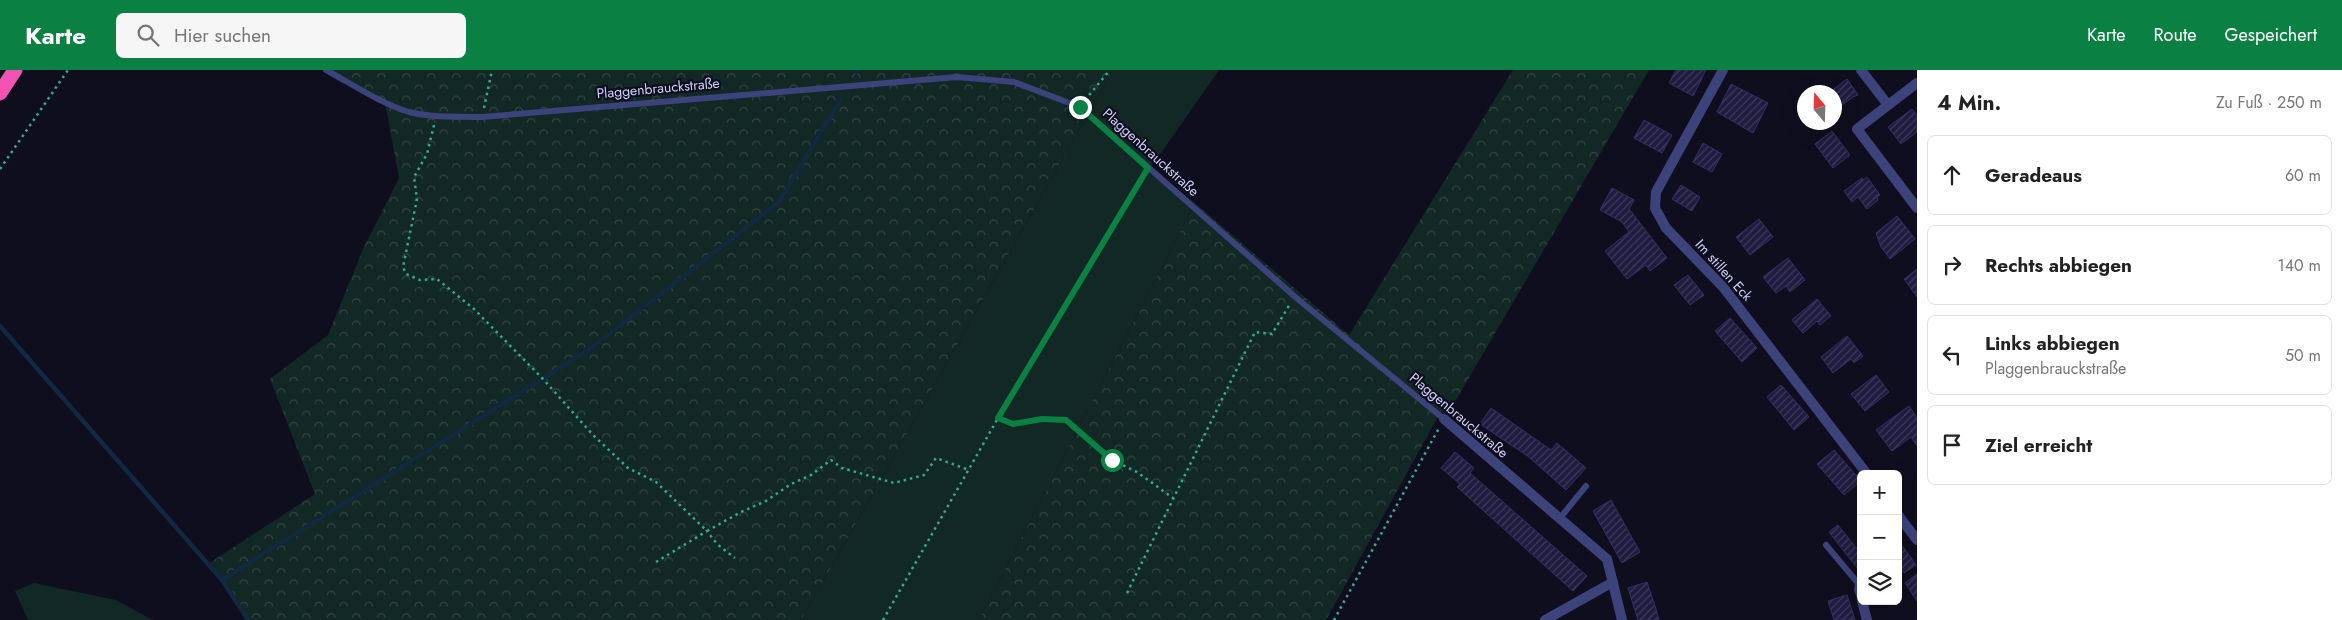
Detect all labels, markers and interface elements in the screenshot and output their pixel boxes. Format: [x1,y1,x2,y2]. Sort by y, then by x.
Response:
search box [116,13,466,58]
text: Karte [25,18,86,53]
icon: search [134,21,162,49]
text: Hier suchen [174,22,271,49]
text: Karte [2087,22,2126,48]
text: Route [2154,22,2196,48]
text: Gespeichert [2224,22,2317,48]
street label: Plaggenbrauckstraße [596,73,720,103]
north arrow [1797,85,1842,130]
text: 4 Min. [1937,88,2001,118]
text: Zu Fuß · 250 m [2216,91,2322,114]
route end [1069,96,1092,119]
street label: Plaggenbrauckstraße [1098,103,1204,201]
icon: ahead [1938,161,1966,189]
text: Geradeaus [1985,162,2082,189]
text: 60 m [2285,164,2321,187]
street label: Im stillen Eck [1691,235,1758,306]
icon: right [1938,251,1966,279]
text: Rechts abbiegen [1985,252,2132,279]
text: 140 m [2278,254,2321,277]
text: Links abbiegen [1985,330,2120,357]
icon: left [1938,341,1966,369]
text: 50 m [2285,344,2321,367]
text: Plaggenbrauckstraße [1985,357,2126,380]
street label: Plaggenbrauckstraße [1405,368,1513,462]
icon: arrive [1938,431,1966,459]
text: Ziel erreicht [1985,432,2092,459]
route start [1101,449,1124,472]
map controls [1857,470,1902,605]
button: + [1857,470,1902,515]
button: − [1857,515,1902,560]
button: layers [1857,560,1902,605]

